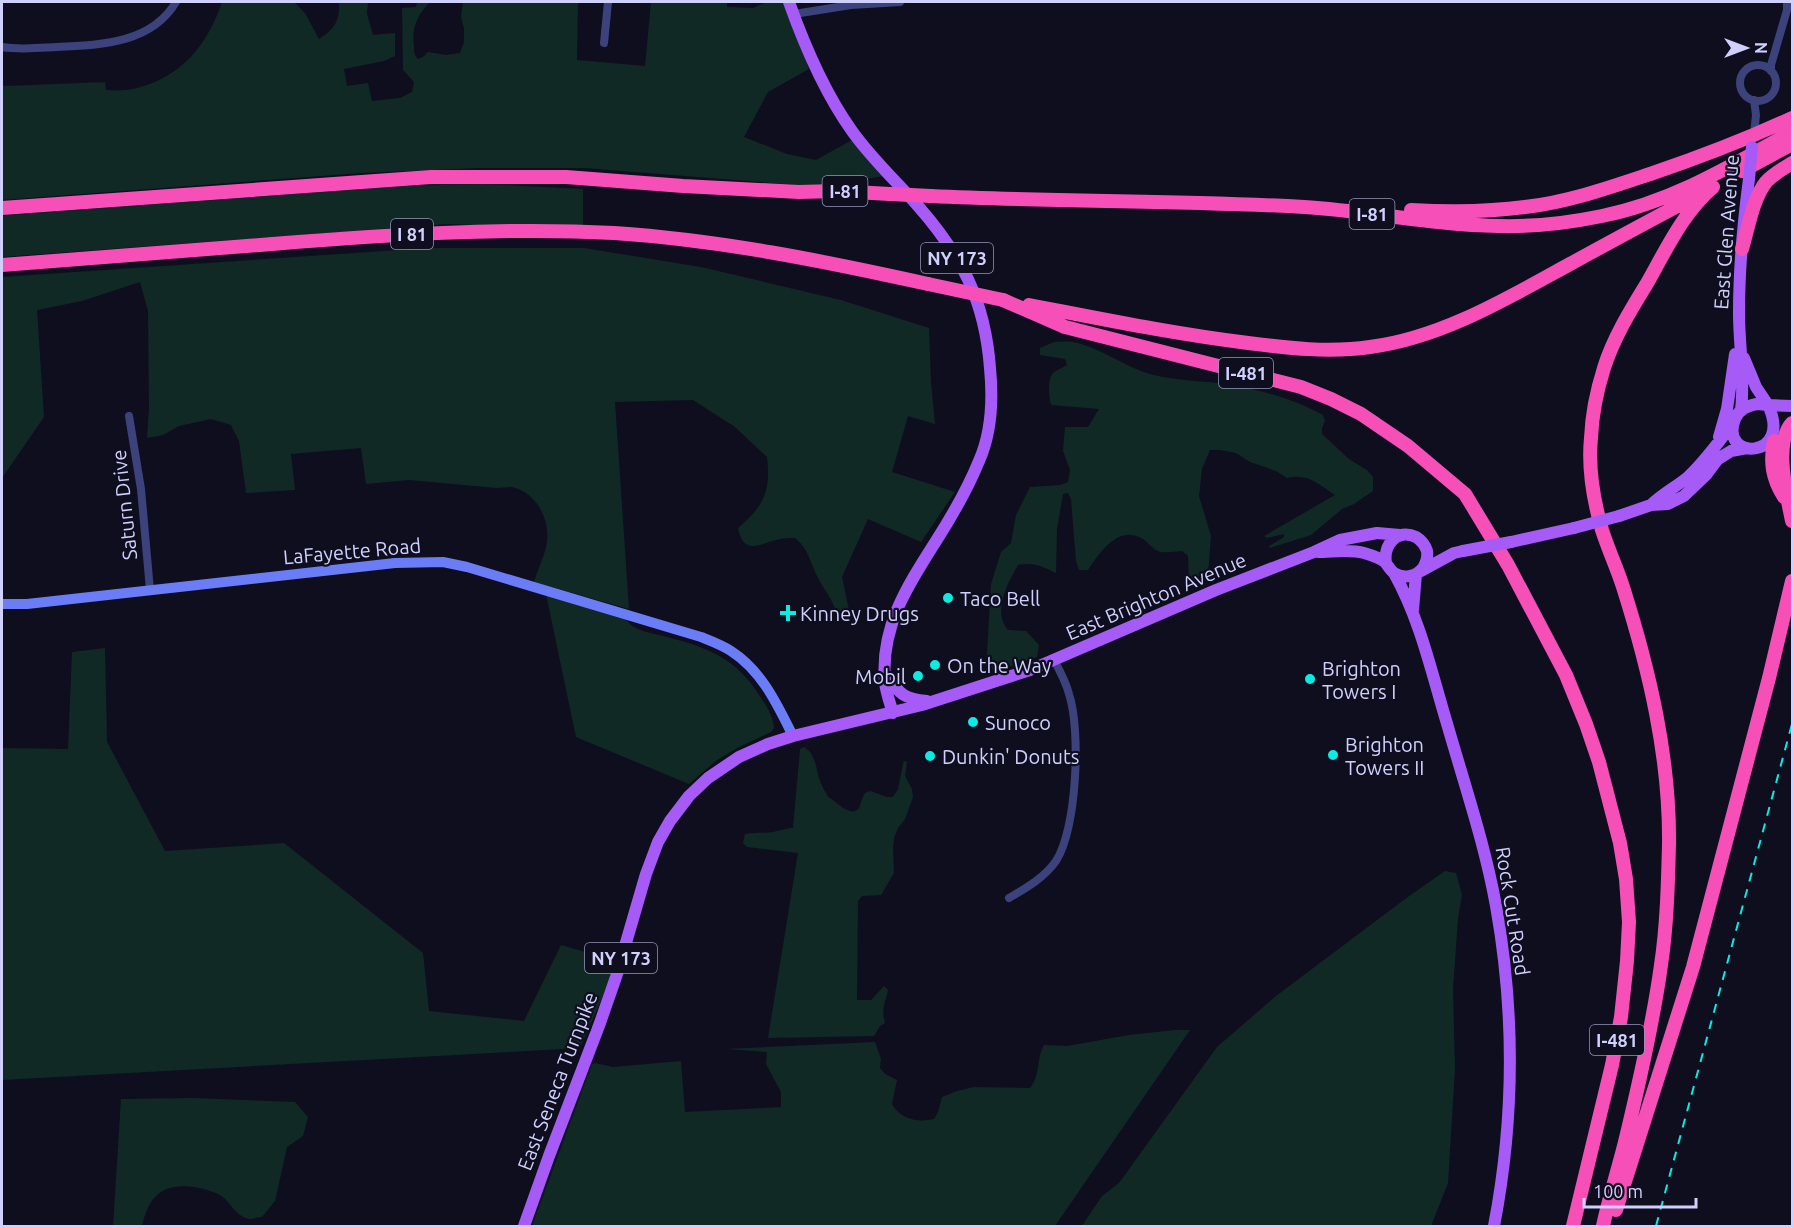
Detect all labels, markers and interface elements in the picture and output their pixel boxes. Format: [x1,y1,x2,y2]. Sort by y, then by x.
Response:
north arrow [1716,18,1776,78]
text: N [1752,42,1770,54]
street label: East Glen Avenue [1709,154,1743,310]
road number: I-81 [822,176,868,206]
road number: I-81 [1350,199,1394,229]
road number: I 81 [391,219,433,249]
road number: NY 173 [921,243,993,273]
road number: I-481 [1219,358,1273,388]
street label: Saturn Drive [107,449,141,561]
street label: LaFayette Road [282,534,422,568]
street label: East Brighton Avenue [1062,548,1250,644]
place label: Taco Bell [960,587,1040,610]
marker: Taco Bell [941,591,955,605]
place label: Kinney Drugs [800,602,919,625]
marker: Kinney Drugs [781,606,795,620]
place label: On the Way [947,654,1052,677]
place label: Brighton Towers I [1322,657,1401,703]
marker: On the Way [928,658,942,672]
place label: Mobil [855,665,906,688]
marker: Mobil [911,669,925,683]
marker: Brighton Towers I [1303,672,1317,686]
place label: Sunoco [985,711,1051,734]
marker: Sunoco [966,715,980,729]
place label: Brighton Towers II [1345,733,1424,779]
place label: Dunkin' Donuts [942,745,1080,768]
marker: Brighton Towers II [1326,748,1340,762]
marker: Dunkin' Donuts [923,749,937,763]
street label: Rock Cut Road [1491,845,1535,977]
road number: NY 173 [585,943,657,973]
street label: East Seneca Turnpike [512,989,602,1173]
road number: I-481 [1590,1025,1644,1055]
scale bar [1584,1171,1696,1209]
text: 100 m [1593,1181,1643,1201]

